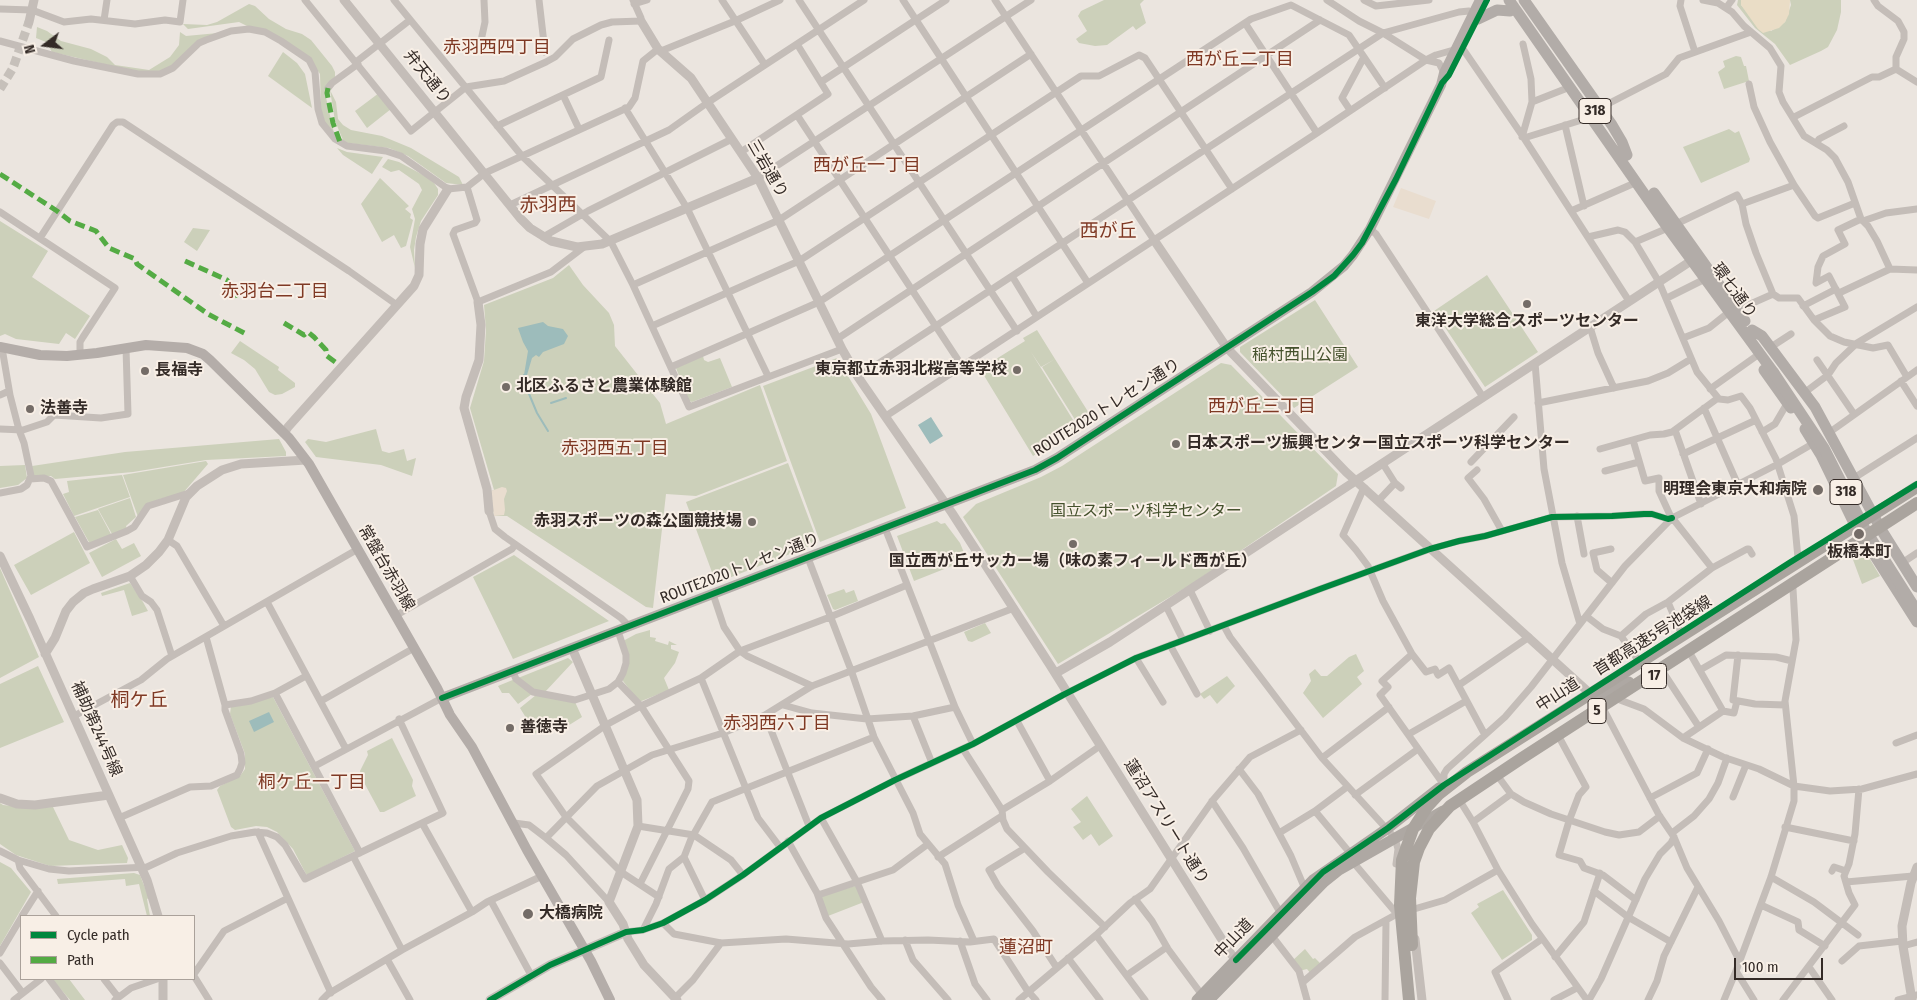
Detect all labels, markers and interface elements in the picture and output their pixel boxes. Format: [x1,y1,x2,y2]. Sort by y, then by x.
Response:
north arrow [20,20,70,70]
district label: 赤羽西四丁目 [443,37,551,59]
text: N [21,43,39,55]
street label: 弁天通り [399,46,455,108]
district label: 西が丘二丁目 [1186,49,1294,71]
road number: 318 [1579,98,1611,124]
street label: 三岩通り [743,136,791,202]
district label: 西が丘一丁目 [813,155,921,177]
district label: 赤羽西 [520,195,576,217]
district label: 西が丘 [1080,221,1136,243]
street label: 環七通り [1707,259,1761,323]
district label: 赤羽台二丁目 [221,281,329,303]
marker: 東洋大学総合スポーツセンター [1521,298,1533,310]
place label: 東洋大学総合スポーツセンター [1415,312,1639,332]
park label: 稲村西山公園 [1252,346,1348,366]
street label: ROUTE2020トレセン通り [1030,355,1184,461]
place label: 東京都立赤羽北桜高等学校 [815,360,1007,380]
place label: 長福寺 [155,361,203,381]
marker: 東京都立赤羽北桜高等学校 [1011,364,1023,376]
marker: 長福寺 [139,365,151,377]
place label: 北区ふるさと農業体験館 [516,377,692,397]
marker: 北区ふるさと農業体験館 [500,381,512,393]
district label: 西が丘三丁目 [1208,396,1316,418]
place label: 法善寺 [40,399,88,419]
marker: 法善寺 [24,403,36,415]
place label: 日本スポーツ振興センター国立スポーツ科学センター [1186,434,1570,454]
district label: 赤羽西五丁目 [561,438,669,460]
marker: 日本スポーツ振興センター国立スポーツ科学センター [1170,438,1182,450]
place label: 明理会東京大和病院 [1663,480,1807,500]
road number: 318 [1830,480,1862,504]
marker: 明理会東京大和病院 [1811,483,1825,497]
park label: 国立スポーツ科学センター [1050,502,1242,522]
place label: 赤羽スポーツの森公園競技場 [534,512,742,532]
marker: 赤羽スポーツの森公園競技場 [746,516,758,528]
street label: 常盤台赤羽線 [354,522,418,614]
marker: 板橋本町 [1852,527,1866,541]
street label: ROUTE2020トレセン通り [657,530,823,608]
marker: 国立西が丘サッカー場（味の素フィールド西が丘） [1067,538,1079,550]
place label: 板橋本町 [1827,543,1891,563]
place label: 国立西が丘サッカー場（味の素フィールド西が丘） [889,552,1257,572]
street label: 首都高速5号池袋線 [1591,592,1715,680]
road number: 17 [1642,664,1666,688]
street label: 中山道 [1533,674,1583,716]
street label: 補助第244号線 [66,678,126,780]
district label: 桐ケ丘 [111,690,167,712]
road number: 5 [1588,698,1606,724]
district label: 赤羽西六丁目 [723,713,831,735]
place label: 善徳寺 [520,718,568,738]
marker: 善徳寺 [504,722,516,734]
street label: 蓮沼アスリート通り [1120,756,1212,888]
district label: 桐ケ丘一丁目 [258,772,366,794]
place label: 大橋病院 [539,904,603,924]
marker: 大橋病院 [521,907,535,921]
legend [20,915,195,980]
street label: 中山道 [1210,915,1258,963]
text: Cycle path [67,926,130,944]
district label: 蓮沼町 [999,937,1053,959]
scale bar [1737,948,1826,980]
text: Path [67,951,94,969]
text: 100 m [1742,958,1779,976]

